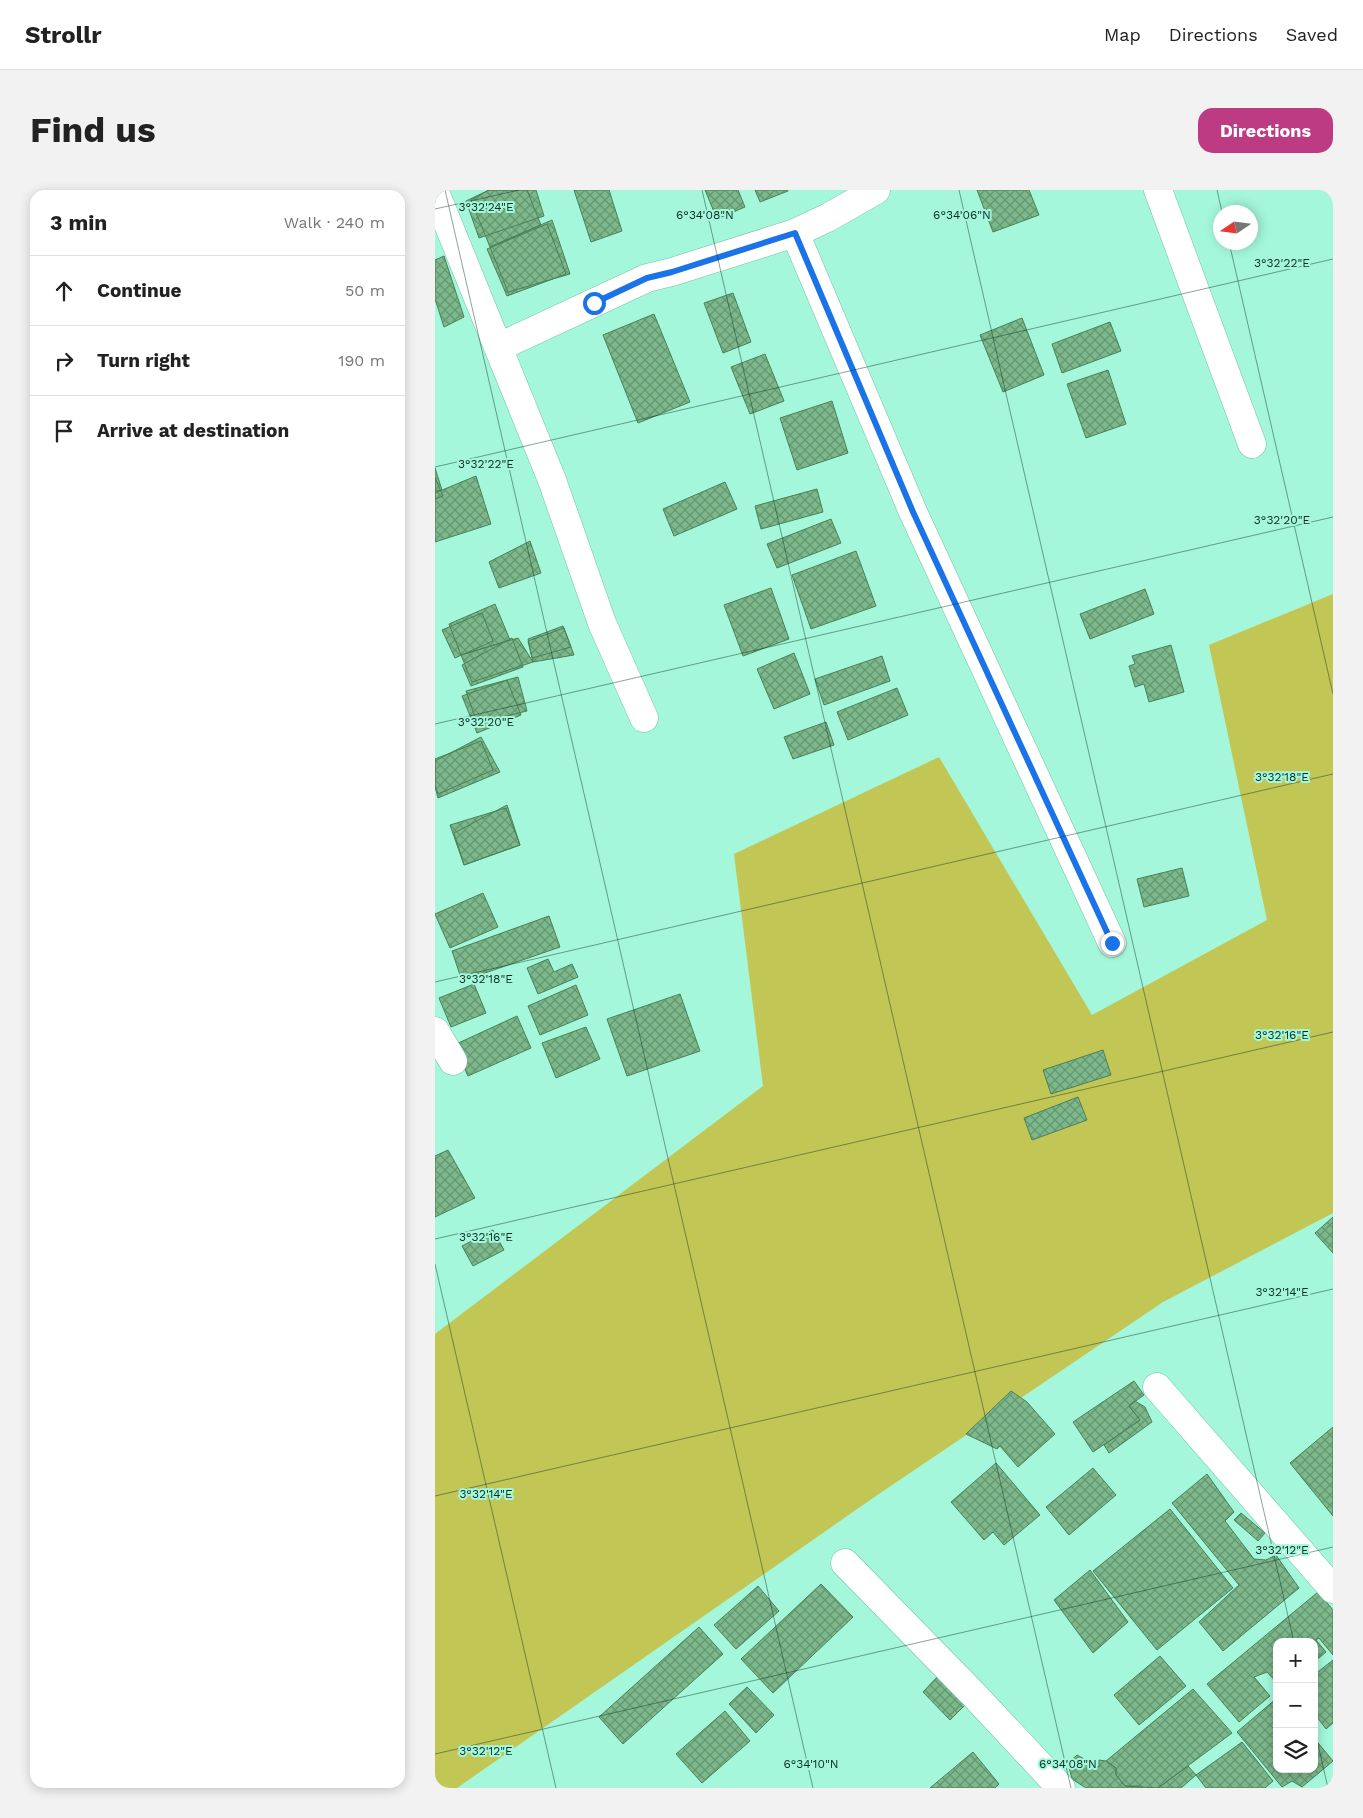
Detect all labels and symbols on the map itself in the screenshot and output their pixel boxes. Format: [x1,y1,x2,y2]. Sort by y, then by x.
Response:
text: 3°32'24"E [458,200,514,214]
north arrow [1213,205,1258,250]
text: 6°34'08"N [676,208,734,222]
text: 6°34'06"N [933,208,991,222]
text: 3°32'22"E [1254,256,1310,270]
route start [583,292,606,315]
text: 3°32'22"E [458,457,514,471]
text: 3°32'20"E [1254,513,1310,527]
text: 3°32'20"E [458,715,514,729]
text: 3°32'18"E [1255,770,1309,784]
route end [1101,932,1124,955]
text: 3°32'18"E [459,972,513,986]
text: 3°32'16"E [1255,1028,1309,1042]
text: 3°32'16"E [459,1230,513,1244]
text: 3°32'14"E [1255,1285,1309,1299]
text: 3°32'14"E [459,1487,513,1501]
text: 3°32'12"E [1255,1543,1309,1557]
text: 3°32'12"E [459,1744,513,1758]
text: 6°34'10"N [783,1757,839,1771]
text: 6°34'08"N [1039,1757,1097,1771]

